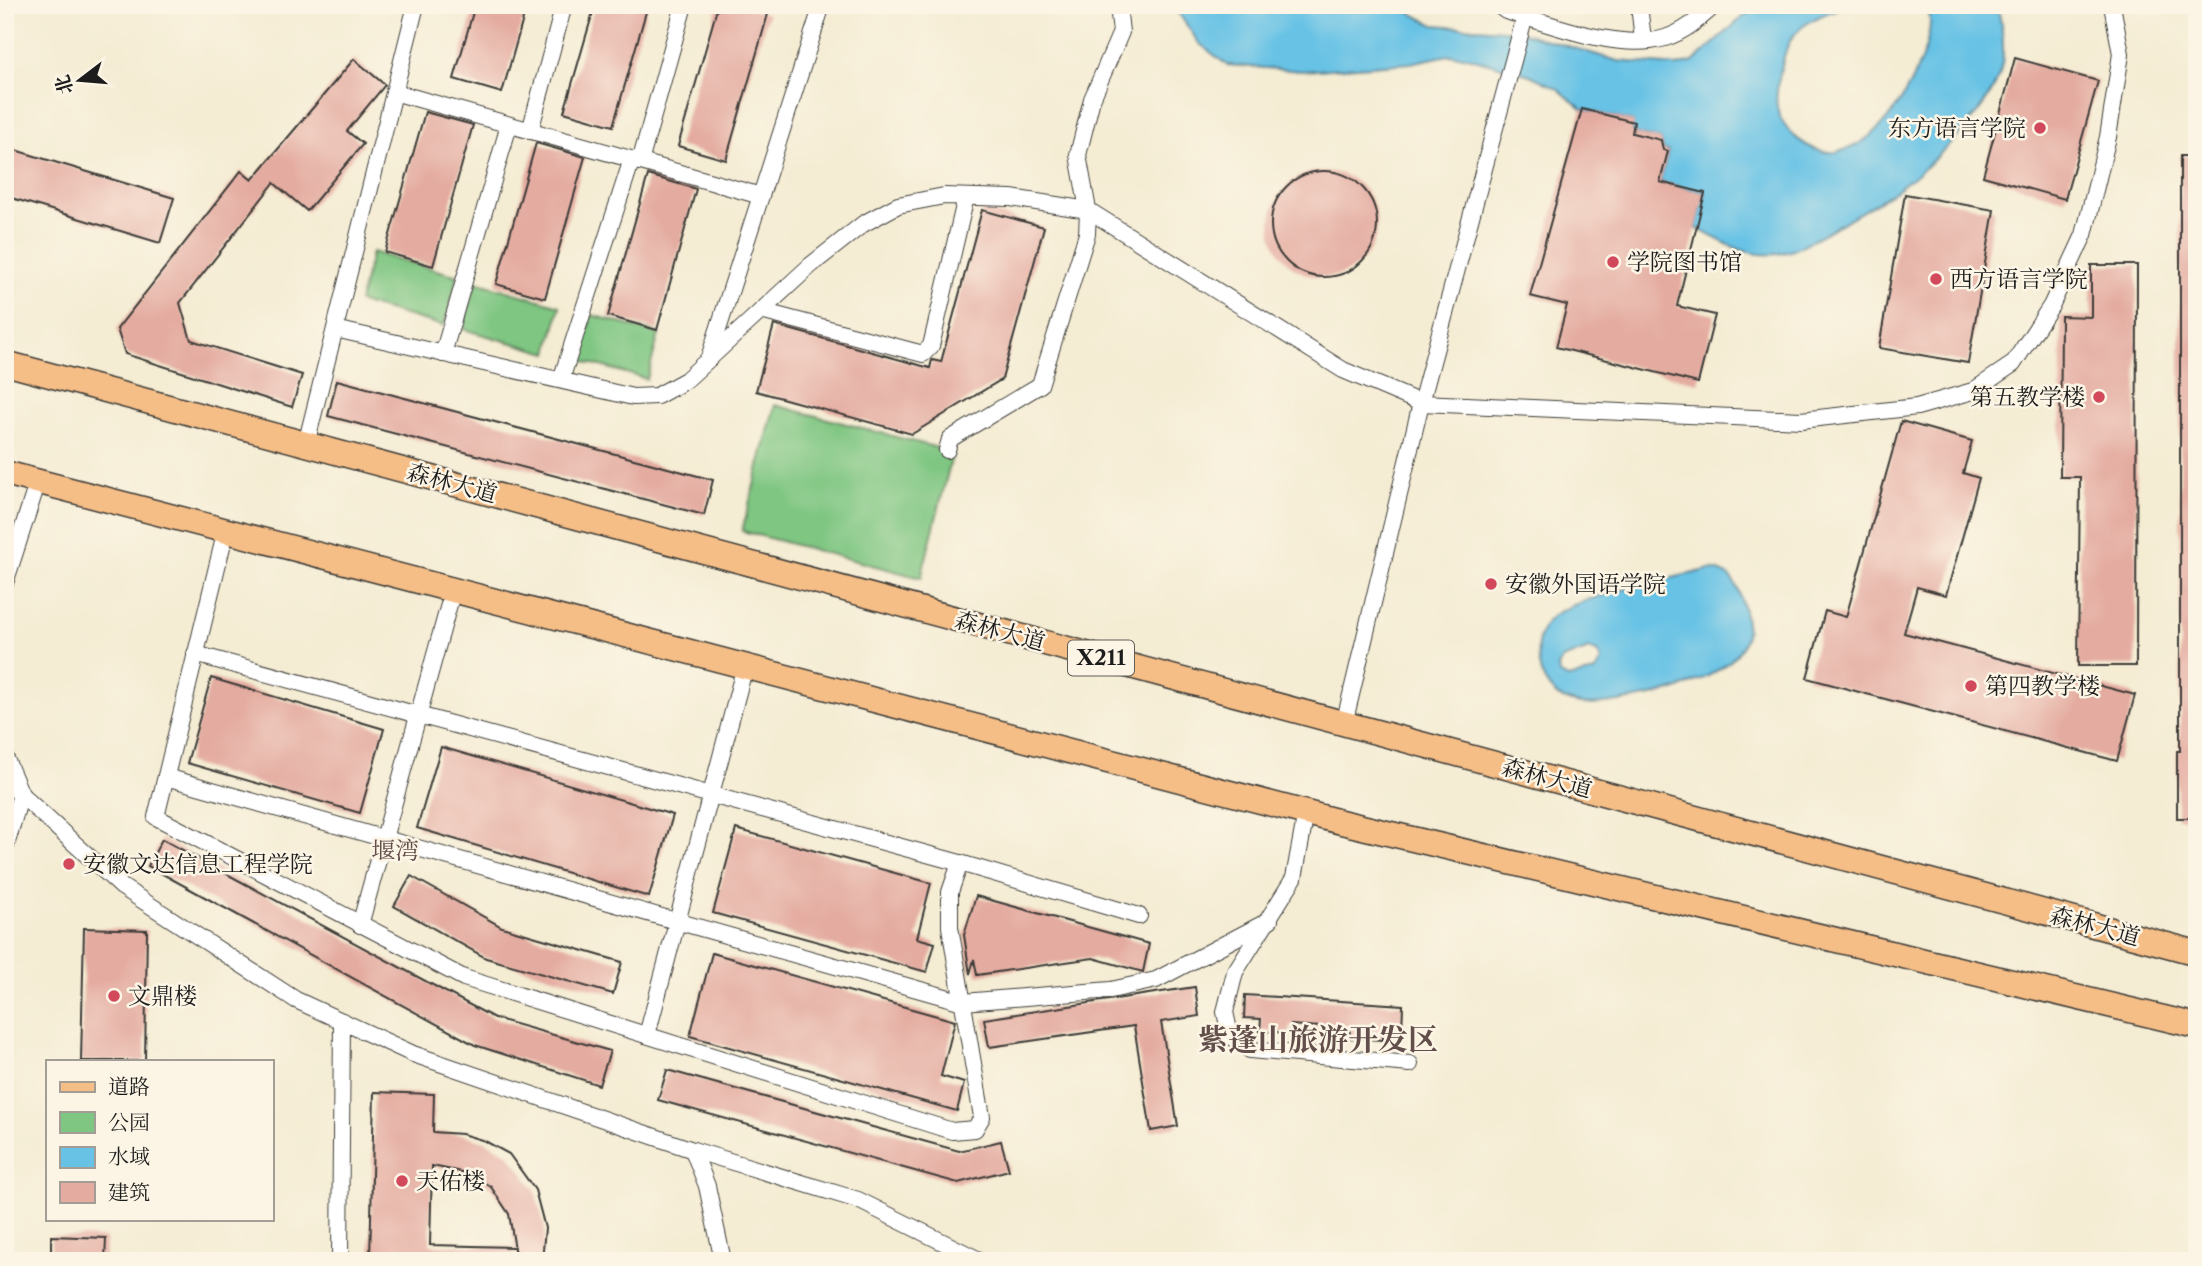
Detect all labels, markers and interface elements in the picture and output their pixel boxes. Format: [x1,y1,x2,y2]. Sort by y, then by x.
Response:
north arrow [46,46,116,116]
text: 北 [50,72,78,97]
place label: 东方语言学院 [1888,114,2026,142]
marker: 东方语言学院 [2032,120,2048,136]
place label: 学院图书馆 [1627,248,1742,276]
marker: 学院图书馆 [1605,254,1621,270]
place label: 西方语言学院 [1950,265,2088,293]
marker: 西方语言学院 [1928,271,1944,287]
place label: 第五教学楼 [1970,383,2085,411]
marker: 第五教学楼 [2091,389,2107,405]
street label: 森林大道 [404,458,500,508]
place label: 安徽外国语学院 [1505,570,1666,598]
marker: 安徽外国语学院 [1483,576,1499,592]
street label: 森林大道 [952,606,1048,656]
road number: X211 [1068,640,1134,676]
place label: 第四教学楼 [1985,672,2100,700]
marker: 第四教学楼 [1963,678,1979,694]
street label: 森林大道 [1499,753,1595,803]
district label: 堰湾 [371,836,419,865]
place label: 安徽文达信息工程学院 [83,850,313,878]
marker: 安徽文达信息工程学院 [61,856,77,872]
street label: 森林大道 [2047,901,2143,951]
place label: 文鼎楼 [128,982,197,1010]
marker: 文鼎楼 [106,988,122,1004]
district label: 紫蓬山旅游开发区 [1198,1021,1438,1058]
legend [46,1060,273,1220]
text: 道路 [108,1074,150,1099]
text: 公园 [108,1110,150,1135]
text: 水域 [108,1144,150,1169]
place label: 天佑楼 [416,1167,485,1195]
marker: 天佑楼 [394,1173,410,1189]
text: 建筑 [108,1180,150,1205]

